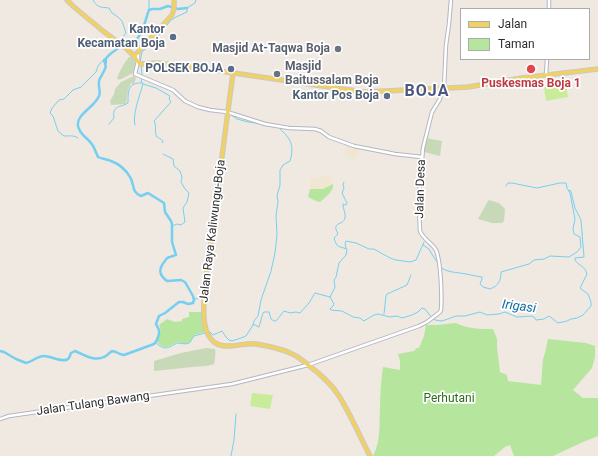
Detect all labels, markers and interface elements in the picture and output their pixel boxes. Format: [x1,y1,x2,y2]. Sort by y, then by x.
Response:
legend [460,8,590,60]
text: Jalan [498,17,527,31]
place label: Kantor Kecamatan Boja [77,23,165,51]
marker: Kantor Kecamatan Boja [168,32,178,42]
text: Taman [498,37,535,51]
place label: Masjid At-Taqwa Boja [212,42,330,56]
marker: Masjid At-Taqwa Boja [333,44,343,54]
place label: Masjid Baitussalam Boja [285,60,379,88]
place label: POLSEK BOJA [145,62,223,76]
marker: Puskesmas Boja 1 [525,63,537,75]
marker: POLSEK BOJA [226,64,236,74]
marker: Masjid Baitussalam Boja [272,69,282,79]
place label: Puskesmas Boja 1 [481,77,581,91]
district label: BOJA [405,82,449,102]
place label: Kantor Pos Boja [293,89,379,103]
marker: Kantor Pos Boja [382,91,392,101]
street label: Jalan Raya Kaliwungu-Boja [197,159,229,303]
street label: Jalan Desa [413,159,429,219]
water label: Irigasi [501,297,537,317]
street label: Jalan Tulang Bawang [35,389,151,419]
park label: Perhutani [423,392,475,406]

